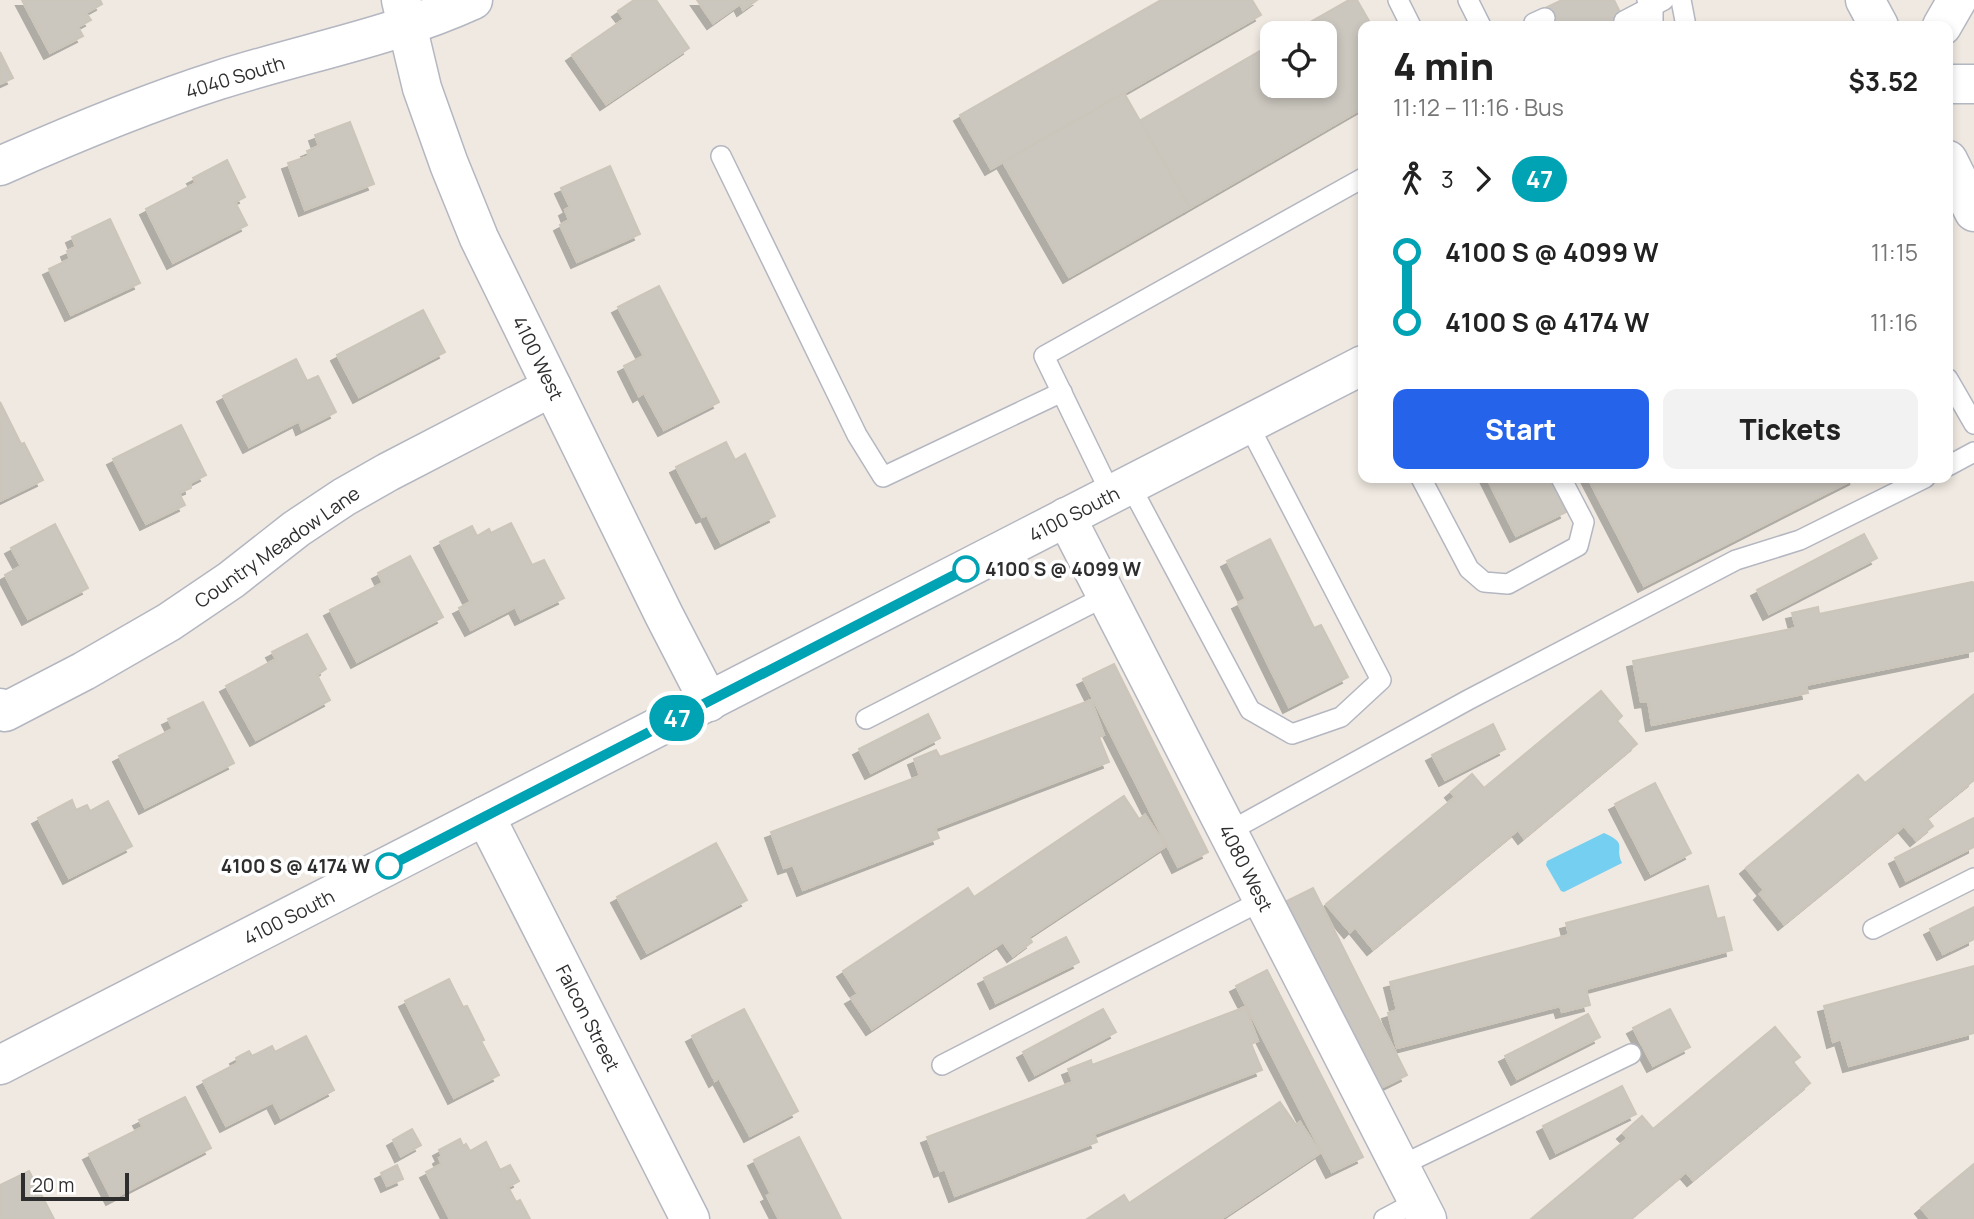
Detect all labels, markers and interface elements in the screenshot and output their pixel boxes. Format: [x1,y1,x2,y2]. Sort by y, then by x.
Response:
map controls [1260,21,1337,98]
button: locate [1260,21,1337,98]
text: 4 min [1393,39,1494,91]
street label: 4040 South [182,50,288,104]
text: $3.52 [1849,63,1918,99]
text: 11:12 – 11:16 · Bus [1393,91,1564,123]
icon: walk [1393,160,1431,198]
icon: forward [1464,160,1502,198]
text: 47 [1526,162,1553,195]
text: 3 [1441,163,1454,195]
text: 4100 S @ 4099 W [1445,234,1659,270]
text: 11:15 [1871,236,1918,268]
text: 4100 S @ 4174 W [1445,304,1649,340]
text: 11:16 [1870,306,1918,338]
street label: 4100 West [506,311,570,405]
button: Start [1393,389,1649,469]
button: Tickets [1663,389,1918,469]
street label: Country Meadow Lane [189,480,365,614]
street label: 4100 South [1024,480,1124,548]
marker: 4100 S @ 4099 W [953,556,979,582]
place label: 4100 S @ 4099 W [985,556,1142,582]
line badge: 47 [646,695,708,741]
text: 47 [663,701,691,734]
street label: 4080 West [1213,820,1279,916]
place label: 4100 S @ 4174 W [221,853,370,879]
marker: 4100 S @ 4174 W [376,853,402,879]
street label: 4100 South [239,883,339,951]
street label: Falcon Street [550,960,626,1076]
scale bar [21,1170,130,1202]
text: 20 m [32,1172,74,1198]

